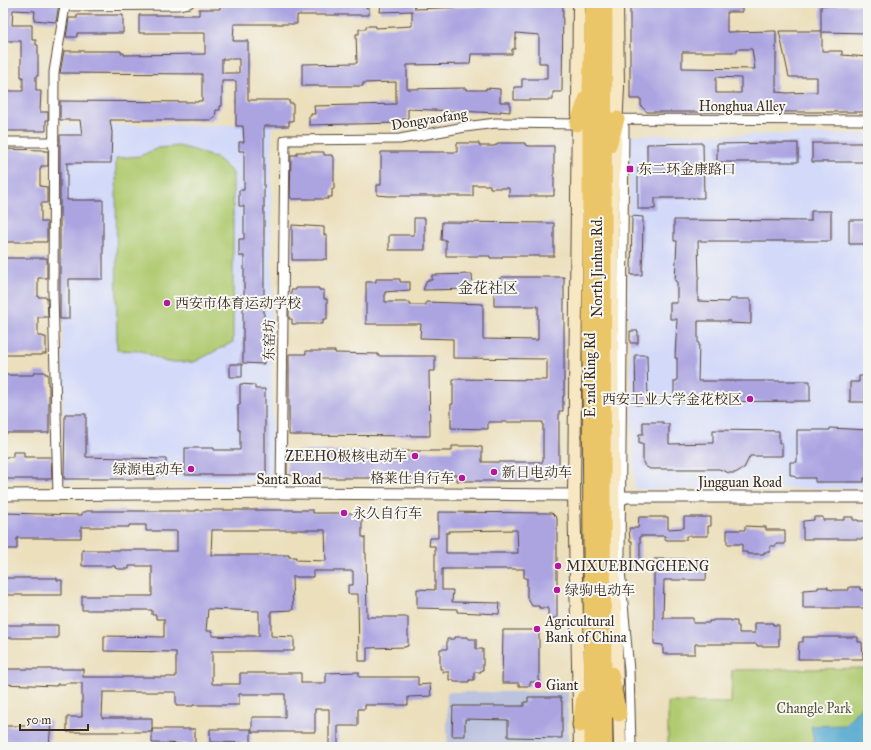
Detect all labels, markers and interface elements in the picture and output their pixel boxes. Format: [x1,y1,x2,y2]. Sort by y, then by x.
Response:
street label: Honghua Alley [699,98,786,115]
street label: Dongyaofang [390,105,469,134]
place label: 东二环金康路口 [638,161,736,178]
marker: 东二环金康路口 [625,164,635,174]
street label: North Jinhua Rd. [589,217,607,317]
district label: 金花社区 [458,279,518,297]
place label: 西安市体育运动学校 [175,295,301,312]
marker: 西安市体育运动学校 [162,298,172,308]
street label: 东窑坊 [261,319,278,361]
street label: E 2nd Ring Rd [582,332,599,418]
place label: 西安工业大学金花校区 [602,391,742,408]
marker: 西安工业大学金花校区 [745,394,755,404]
place label: ZEEHO极核电动车 [286,448,407,465]
marker: ZEEHO极核电动车 [410,451,420,461]
place label: 绿源电动车 [113,461,183,478]
marker: 绿源电动车 [186,464,196,474]
place label: 新日电动车 [502,464,572,481]
marker: 新日电动车 [489,467,499,477]
place label: 格莱仕自行车 [370,470,454,487]
street label: Santa Road [256,471,322,488]
marker: 格莱仕自行车 [457,473,467,483]
street label: Jingguan Road [696,474,782,492]
place label: 永久自行车 [352,505,422,522]
marker: 永久自行车 [339,508,349,518]
place label: MIXUEBINGCHENG [566,558,709,575]
marker: MIXUEBINGCHENG [553,561,563,571]
place label: 绿驹电动车 [565,582,635,599]
marker: 绿驹电动车 [552,585,562,595]
place label: Agricultural Bank of China [544,613,627,646]
marker: Agricultural Bank of China [532,624,542,634]
place label: Giant [546,677,579,694]
marker: Giant [533,680,543,690]
park label: Changle Park [776,700,852,717]
scale bar [20,706,88,732]
text: 50 m [26,713,51,727]

